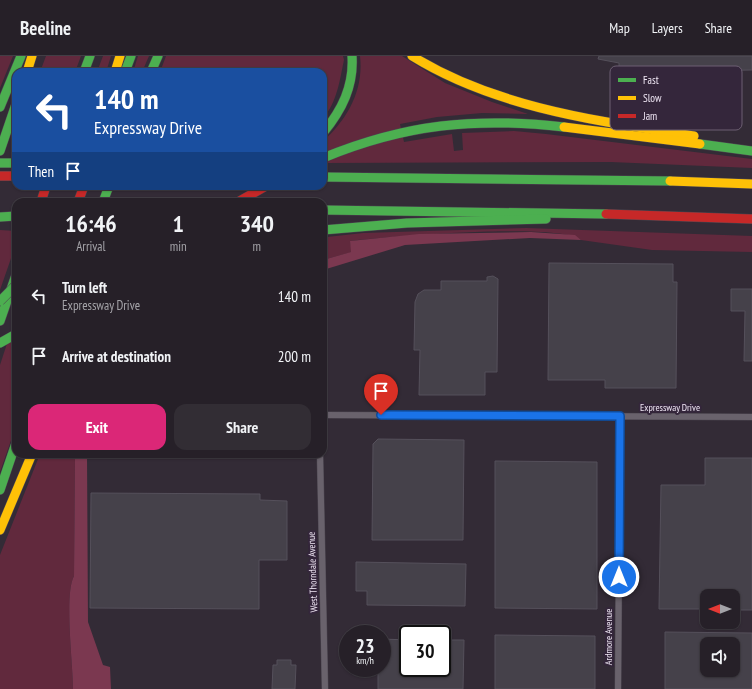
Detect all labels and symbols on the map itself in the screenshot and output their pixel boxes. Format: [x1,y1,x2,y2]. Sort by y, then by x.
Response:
legend [610,66,742,130]
text: Fast [643,73,659,87]
text: Slow [643,91,662,105]
text: Jam [642,109,657,123]
pin [364,374,398,415]
street label: Expressway Drive [640,401,700,414]
street label: West Thorndale Avenue [305,531,320,613]
position arrow [598,556,640,598]
north arrow [700,589,740,629]
street label: Ardmore Avenue [602,609,615,665]
speed limit sign: 30 [399,625,451,677]

